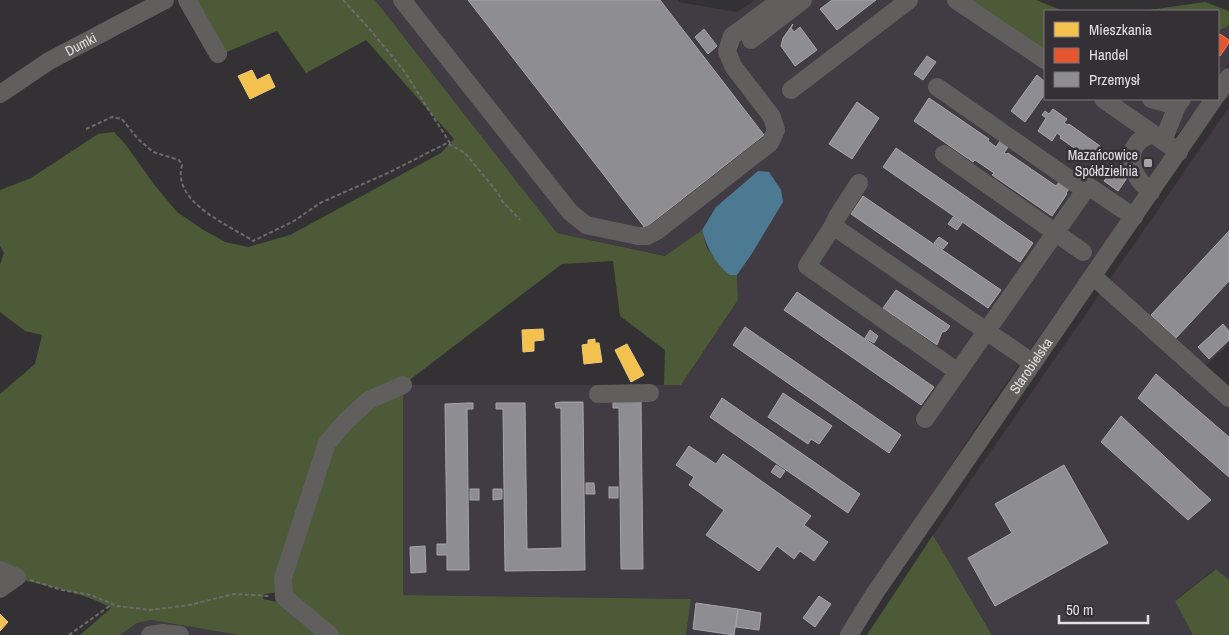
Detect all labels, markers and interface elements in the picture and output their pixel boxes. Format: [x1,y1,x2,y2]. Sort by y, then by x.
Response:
legend [1044,10,1219,100]
text: Mieszkania [1089,19,1152,40]
street label: Dumki [62,29,100,60]
text: Handel [1089,44,1128,65]
text: Przemysł [1089,69,1141,90]
place label: Mazańcowice Spółdzielnia [1068,146,1139,180]
marker: Mazańcowice Spółdzielnia [1142,157,1154,169]
street label: Starobielska [1005,334,1057,397]
scale bar [1059,592,1148,624]
text: 50 m [1066,599,1093,620]

